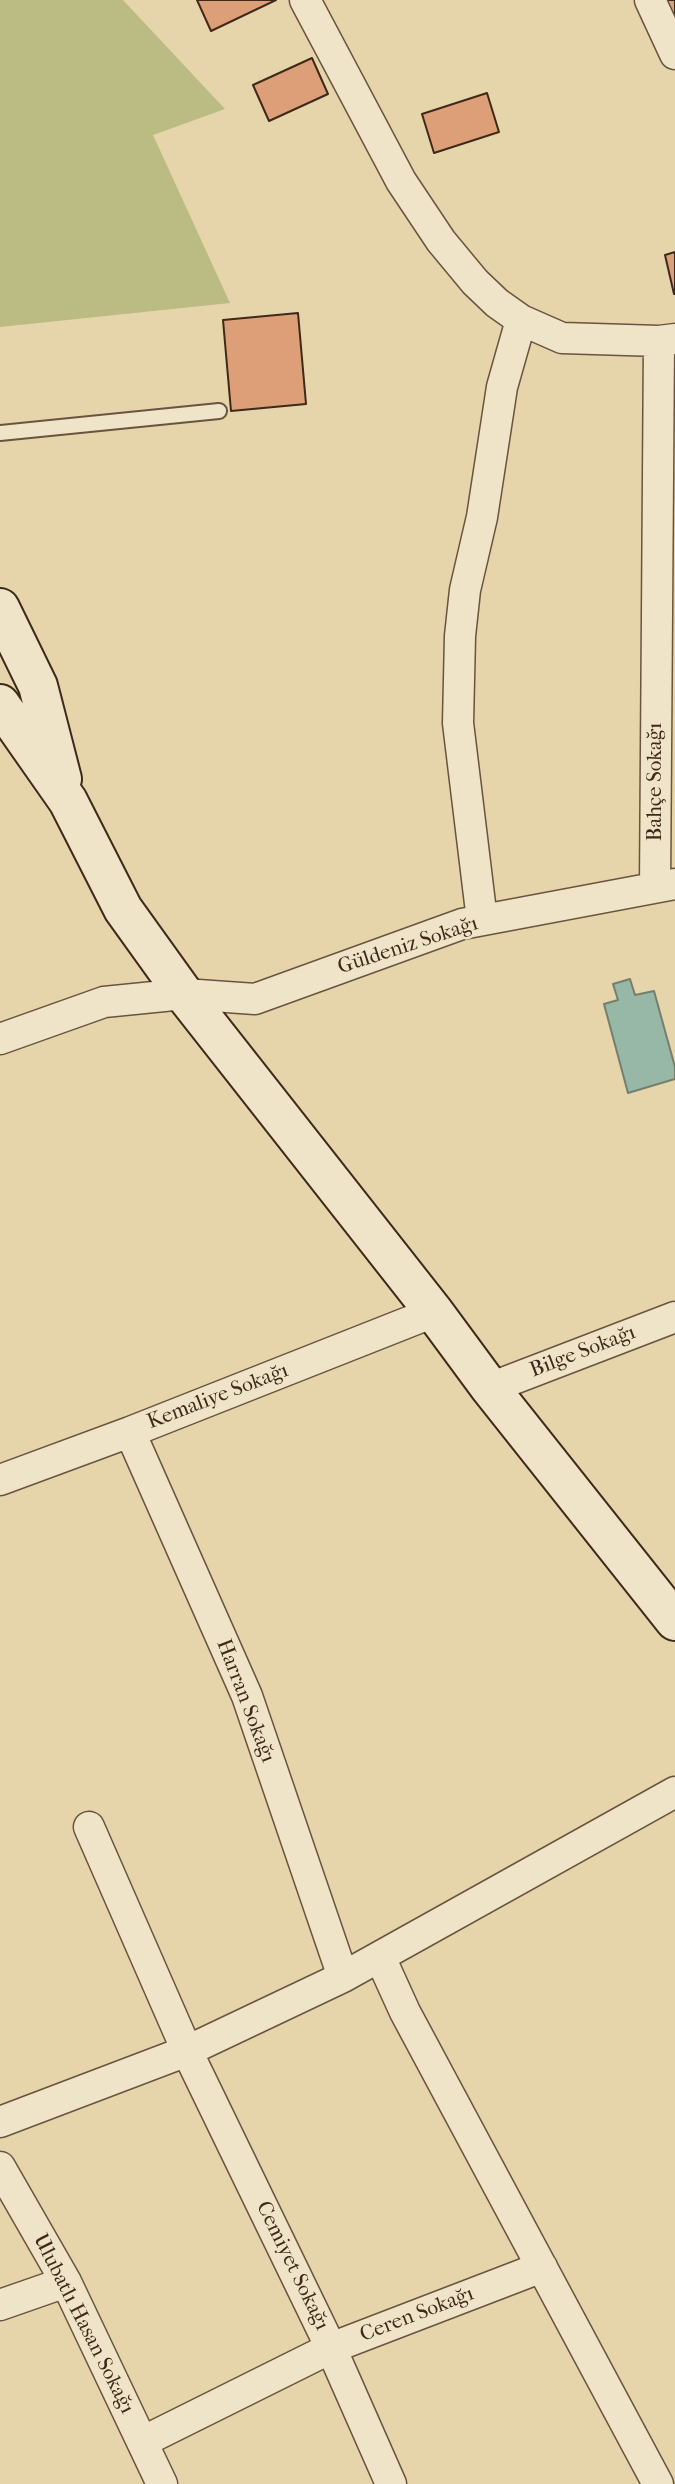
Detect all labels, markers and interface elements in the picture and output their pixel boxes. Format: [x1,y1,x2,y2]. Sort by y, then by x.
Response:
street label: Bahçe Sokağı [643,723,669,841]
street label: Güldeniz Sokağı [335,912,481,980]
street label: Bilge Sokağı [527,1320,639,1384]
street label: Kemaliye Sokağı [144,1359,292,1435]
street label: Harran Sokağı [210,1636,280,1766]
street label: Cemiyet Sokağı [250,2197,334,2335]
street label: Ulubatlı Hasan Sokağı [27,2230,139,2418]
street label: Ceren Sokağı [357,2282,477,2348]

